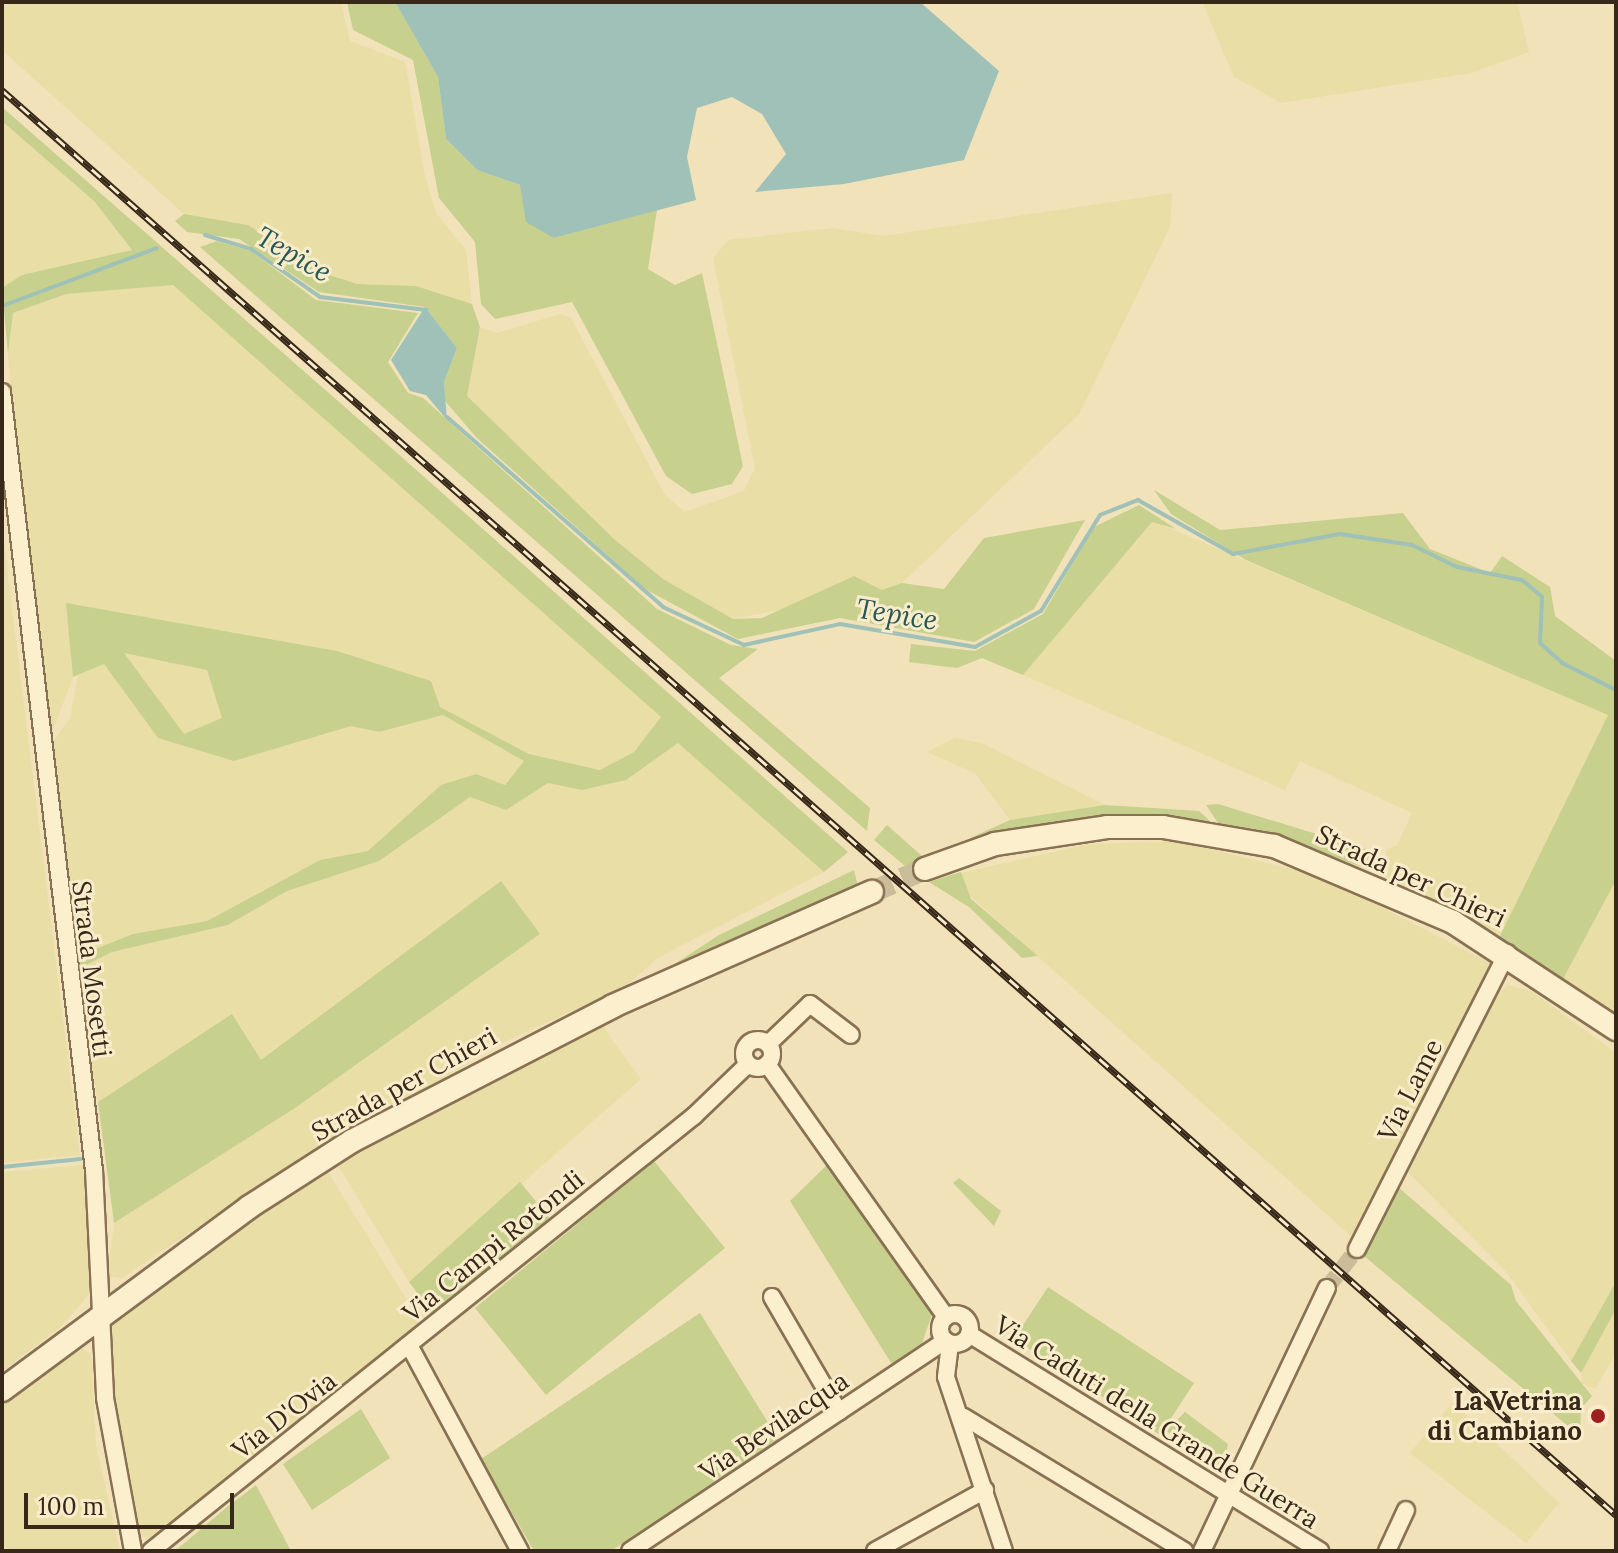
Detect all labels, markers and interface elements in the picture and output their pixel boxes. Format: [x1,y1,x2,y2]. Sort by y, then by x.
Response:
water label: Tepice [250,219,338,289]
water label: Tepice [854,591,940,637]
street label: Strada per Chieri [1311,818,1511,934]
street label: Strada Mosetti [66,879,118,1059]
street label: Strada per Chieri [306,1020,502,1148]
street label: Via Lame [1371,1034,1449,1146]
street label: Via Campi Rotondi [396,1163,590,1329]
street label: Via Caduti della Grande Guerra [989,1309,1325,1535]
street label: Via D'Ovia [226,1365,342,1465]
street label: Via Bevilacqua [694,1365,854,1487]
place label: La Vetrina di Cambiano [1427,1385,1582,1446]
marker: La Vetrina di Cambiano [1589,1407,1607,1425]
scale bar [28,1477,238,1527]
text: 100 m [38,1491,104,1522]

